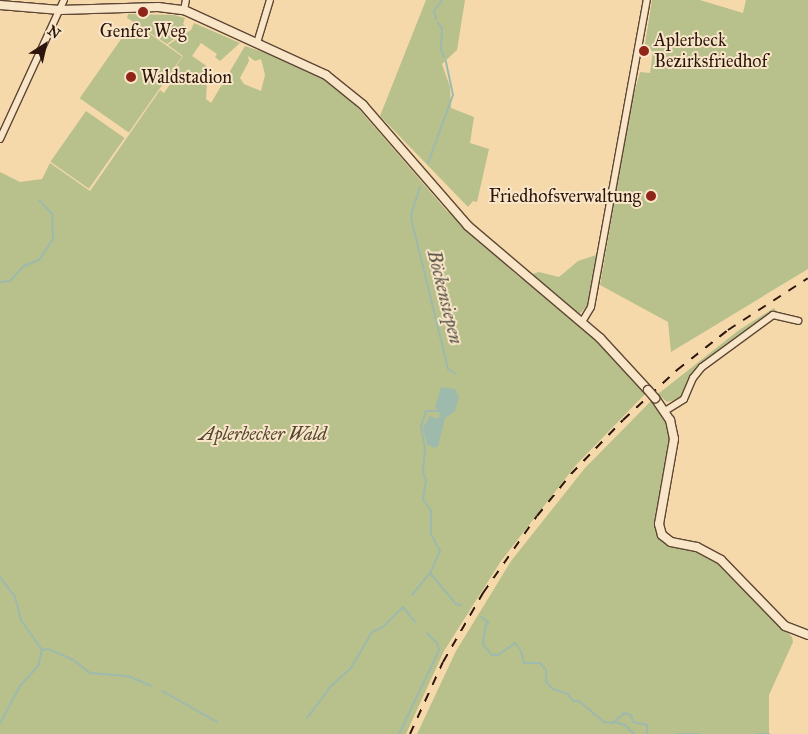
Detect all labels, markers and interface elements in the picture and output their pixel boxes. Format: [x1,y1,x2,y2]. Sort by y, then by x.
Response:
marker: Genfer Weg [137,6,149,18]
north arrow [20,20,70,70]
place label: Genfer Weg [100,20,186,42]
text: N [44,22,64,43]
place label: Aplerbeck Bezirksfriedhof [654,30,768,72]
marker: Aplerbeck Bezirksfriedhof [638,45,650,57]
place label: Waldstadion [141,66,232,88]
marker: Waldstadion [125,71,137,83]
place label: Friedhofsverwaltung [489,185,641,207]
marker: Friedhofsverwaltung [645,190,657,202]
water label: Böckensiepen [422,248,468,346]
park label: Aplerbecker Wald [199,423,327,445]

